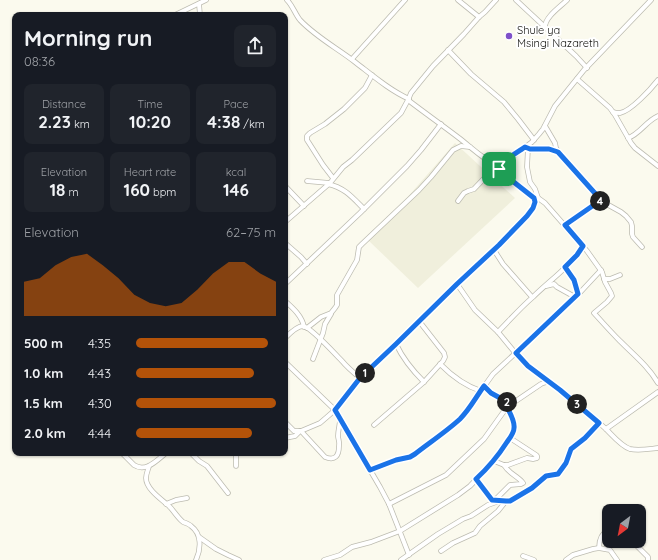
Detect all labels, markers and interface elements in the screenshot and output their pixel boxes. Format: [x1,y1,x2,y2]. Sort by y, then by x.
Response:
place label: Shule ya Msingi Nazareth [517,23,599,50]
text: Morning run [24,24,152,52]
button: share [234,25,276,67]
marker: Shule ya Msingi Nazareth [504,31,514,41]
text: 08:36 [24,53,55,69]
text: Distance [42,97,86,111]
text: Time [137,97,163,111]
text: Pace [223,97,249,111]
text: 2.23 [38,111,71,132]
text: 10:20 [129,111,171,132]
text: 4:38 [207,111,240,132]
text: km [71,117,90,131]
text: /km [240,117,265,131]
pin [482,152,516,186]
icon: arrive [488,158,510,180]
text: Elevation [41,165,87,179]
text: Heart rate [124,165,176,179]
text: kcal [226,165,246,179]
text: 18 [50,179,65,200]
text: 160 [124,179,150,200]
text: 146 [223,179,249,200]
text: m [65,185,78,199]
text: bpm [150,185,176,199]
pin: 4 [590,191,610,211]
text: 4 [597,194,603,208]
text: Elevation [24,224,79,240]
text: 62–75 m [226,224,276,240]
text: 500 m [24,335,63,351]
text: 4:35 [88,335,111,351]
pin: 1 [355,363,375,383]
text: 1.0 km [24,365,63,381]
text: 4:43 [88,365,111,381]
text: 1 [363,366,367,380]
pin: 2 [497,392,517,412]
pin: 3 [567,394,587,414]
text: 1.5 km [24,395,63,411]
text: 4:30 [88,395,112,411]
text: 2 [504,395,510,409]
text: 3 [574,397,580,411]
text: 2.0 km [24,425,66,441]
text: 4:44 [88,425,111,441]
north arrow [602,504,646,548]
map controls [602,504,646,548]

